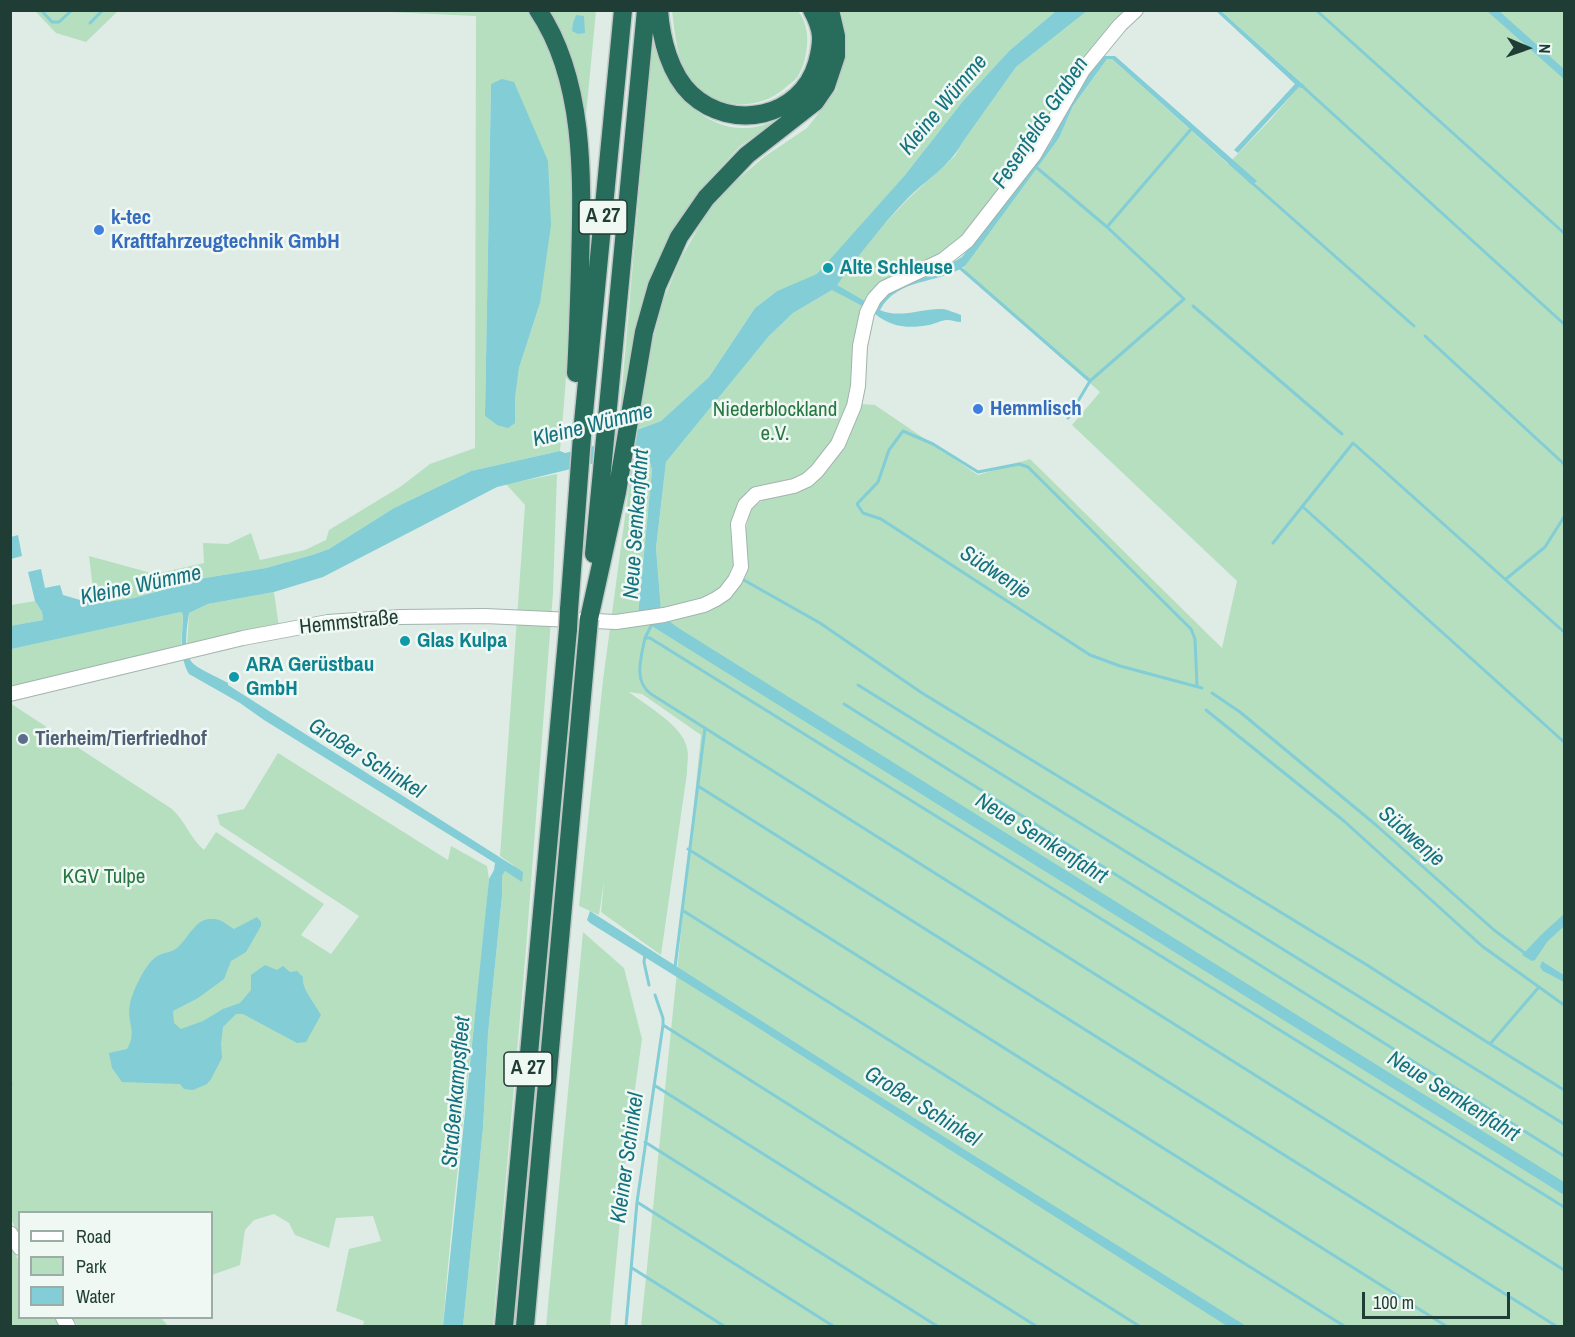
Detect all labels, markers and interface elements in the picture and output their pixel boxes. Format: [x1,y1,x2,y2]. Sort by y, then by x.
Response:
north arrow [1497,18,1557,78]
text: N [1534,43,1556,54]
water label: Kleine Wümme [894,49,994,161]
water label: Fesenfelds Graben [987,52,1095,194]
road number: A 27 [579,200,627,234]
place label: k-tec Kraftfahrzeugtechnik GmbH [111,205,340,255]
marker: k-tec Kraftfahrzeugtechnik GmbH [92,223,106,237]
place label: Alte Schleuse [840,255,953,281]
marker: Alte Schleuse [821,261,835,275]
place label: Hemmlisch [990,396,1082,422]
park label: Niederblockland e.V. [713,397,837,447]
water label: Kleine Wümme [530,398,656,454]
marker: Hemmlisch [971,402,985,416]
water label: Neue Semkenfahrt [619,448,655,600]
water label: Südwenje [955,540,1035,606]
water label: Kleine Wümme [78,560,204,612]
street label: Hemmstraße [298,605,400,641]
place label: Glas Kulpa [417,628,507,654]
marker: Glas Kulpa [398,634,412,648]
place label: ARA Gerüstbau GmbH [246,652,374,702]
marker: ARA Gerüstbau GmbH [227,670,241,684]
water label: Großer Schinkel [303,713,429,805]
place label: Tierheim/Tierfriedhof [35,726,207,752]
marker: Tierheim/Tierfriedhof [16,732,30,746]
water label: Neue Semkenfahrt [970,788,1112,890]
water label: Südwenje [1372,801,1450,873]
park label: KGV Tulpe [63,864,145,890]
water label: Straßenkampsfleet [437,1015,477,1169]
water label: Neue Semkenfahrt [1382,1046,1524,1148]
road number: A 27 [504,1052,552,1086]
water label: Großer Schinkel [859,1061,985,1153]
water label: Kleiner Schinkel [606,1091,650,1225]
legend [18,1211,213,1319]
text: Road [76,1224,111,1249]
text: Park [76,1254,106,1279]
scale bar [1365,1280,1514,1318]
text: Water [76,1284,115,1309]
text: 100 m [1373,1290,1414,1315]

